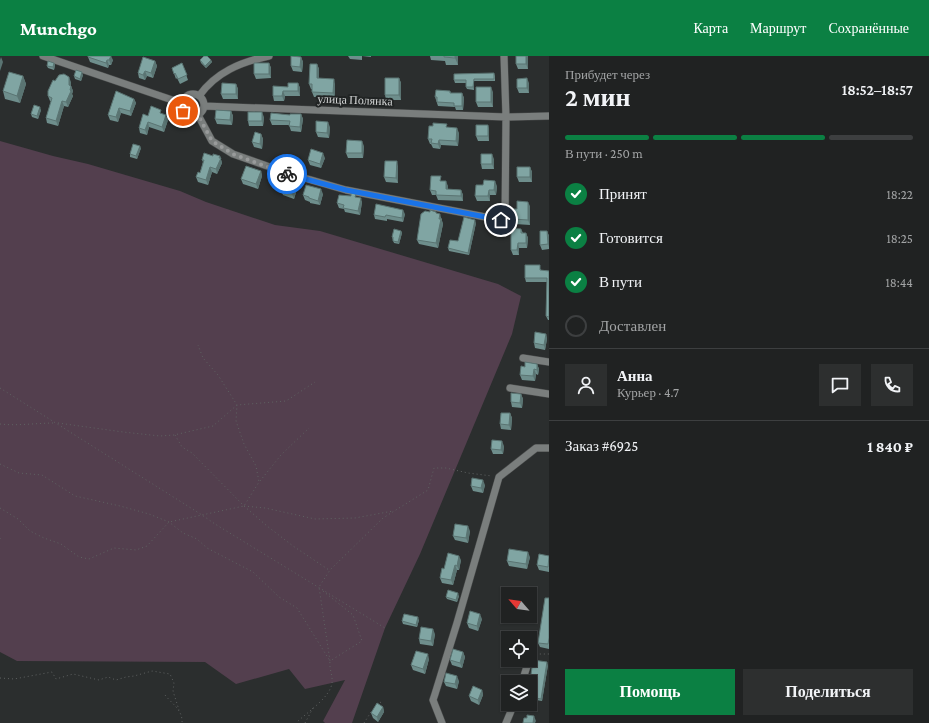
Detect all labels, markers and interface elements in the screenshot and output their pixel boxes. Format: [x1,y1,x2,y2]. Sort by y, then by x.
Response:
text: Munchgo [20,18,97,39]
text: Карта [693,20,728,36]
text: Маршрут [750,20,806,36]
text: Сохранённые [828,20,909,36]
text: Прибудет через [565,67,650,82]
text: 18:52–18:57 [842,82,913,98]
text: 2 мин [565,83,631,112]
street label: улица Полянка [317,92,394,108]
pin [166,94,200,128]
icon: bag [172,100,194,122]
text: В пути · 250 m [565,146,643,161]
courier [267,154,307,194]
icon: bike [276,163,298,185]
icon: check [565,183,587,205]
text: Принят [599,186,647,202]
text: 18:22 [886,187,913,202]
pin [484,203,518,237]
icon: home [490,209,512,231]
icon: check [565,227,587,249]
text: Готовится [599,230,663,246]
text: 18:25 [886,231,913,246]
icon: check [565,271,587,293]
text: В пути [599,274,642,290]
text: 18:44 [885,275,913,290]
text: Доставлен [599,318,666,334]
button: person [565,364,607,406]
button: chat [819,364,861,406]
button: phone [871,364,913,406]
text: Анна [617,368,653,384]
text: Курьер · 4.7 [617,385,679,400]
text: Заказ #6925 [565,438,638,454]
text: 1 840 ₽ [867,439,913,455]
north arrow [501,587,537,623]
map controls [501,587,537,711]
button: locate [501,631,537,667]
button: Помощь [565,669,735,715]
button: Поделиться [743,669,913,715]
button: layers [501,675,537,711]

